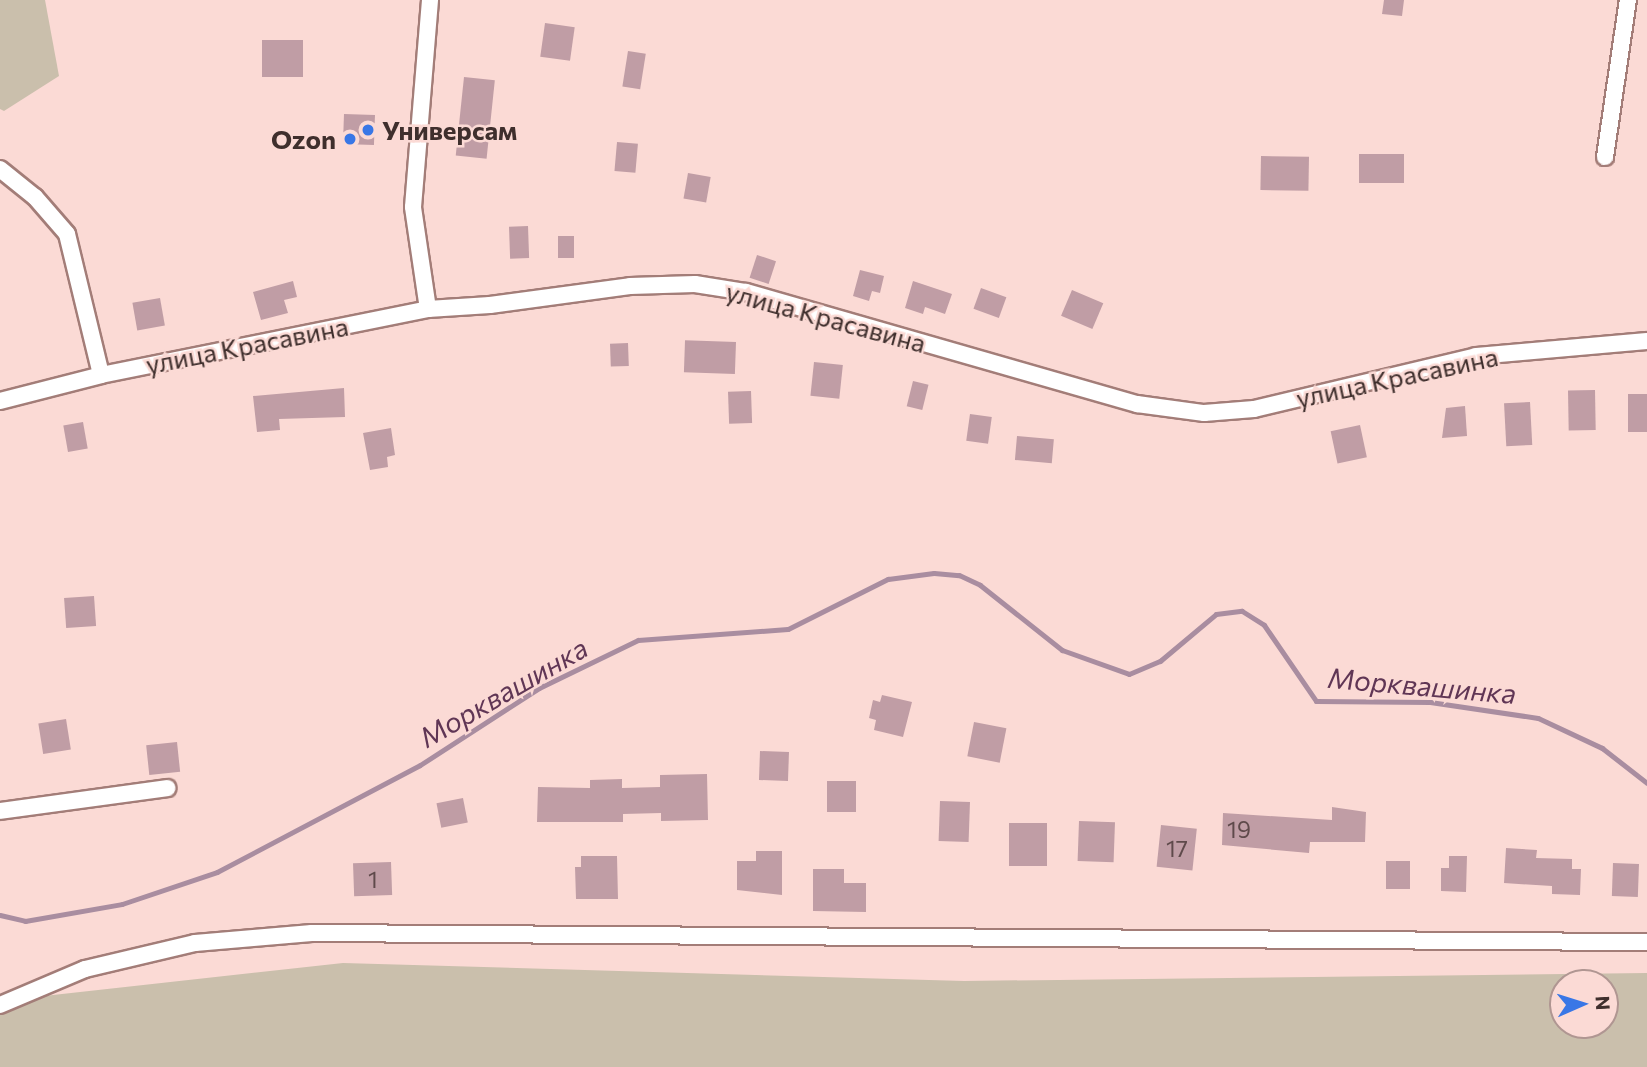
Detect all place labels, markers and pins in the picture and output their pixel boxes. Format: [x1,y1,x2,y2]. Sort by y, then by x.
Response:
place label: Универсам [382,114,517,146]
marker: Универсам [360,122,376,138]
place label: Ozon [271,123,336,155]
marker: Ozon [342,131,358,147]

